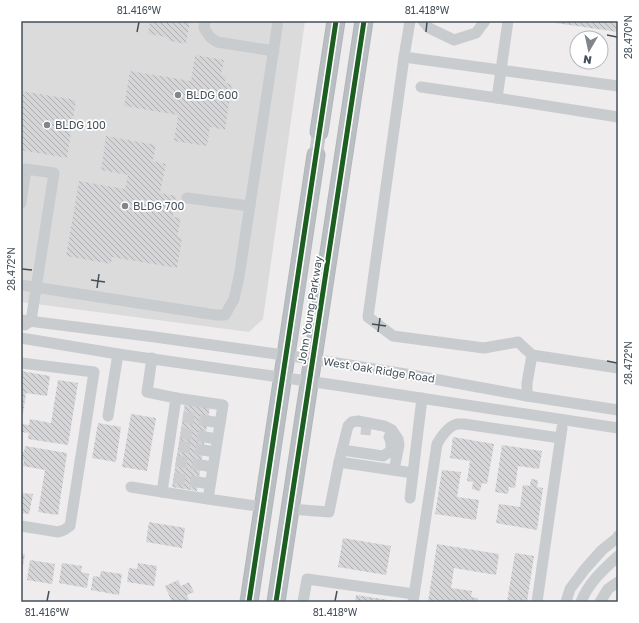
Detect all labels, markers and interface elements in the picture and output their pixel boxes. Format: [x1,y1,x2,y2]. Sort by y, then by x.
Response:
text: 81.416°W [117,4,162,16]
text: 81.418°W [405,4,450,16]
text: 28.470°N [622,15,634,59]
north arrow [569,30,609,70]
text: N [582,53,593,67]
place label: BLDG 600 [186,88,238,101]
marker: BLDG 600 [173,90,183,100]
place label: BLDG 100 [55,118,106,131]
marker: BLDG 100 [42,120,52,130]
place label: BLDG 700 [133,199,184,212]
marker: BLDG 700 [120,201,130,211]
text: 28.472°N [5,247,17,291]
street label: John Young Parkway [295,255,324,365]
text: 28.472°N [622,341,634,385]
street label: West Oak Ridge Road [322,354,436,385]
text: 81.416°W [25,606,70,618]
text: 81.418°W [313,606,358,618]

